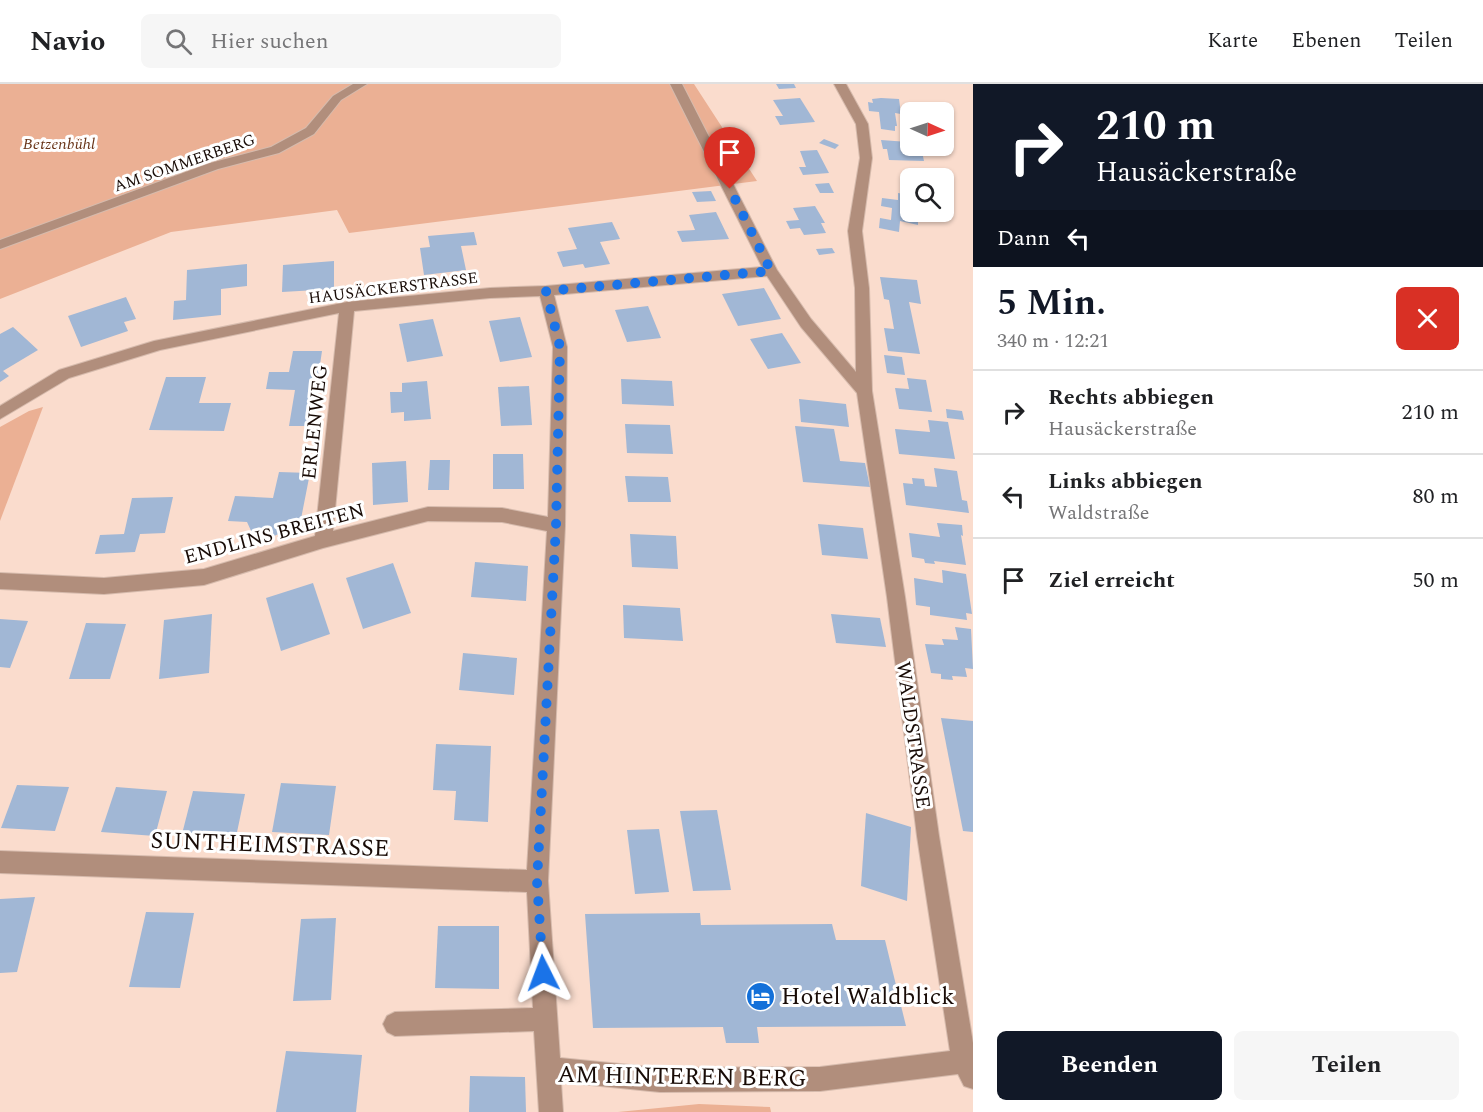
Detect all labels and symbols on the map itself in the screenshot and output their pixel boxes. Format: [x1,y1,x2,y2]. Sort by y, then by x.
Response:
north arrow [900,102,954,156]
street label: AM SOMMERBERG [110,127,258,198]
pin [704,127,755,189]
park label: Betzenbühl [23,132,95,156]
street label: HAUSÄCKERSTRASSE [307,266,479,310]
street label: ERLENWEG [294,363,336,481]
street label: ENDLINS BREITEN [181,495,368,573]
street label: WALDSTRASSE [888,660,938,811]
street label: SUNTHEIMSTRASSE [150,823,390,867]
position arrow [511,941,575,1005]
place label: Hotel Waldblick [781,979,955,1015]
hotel icon: Hotel Waldblick [744,980,776,1012]
street label: AM HINTEREN BERG [557,1057,807,1097]

